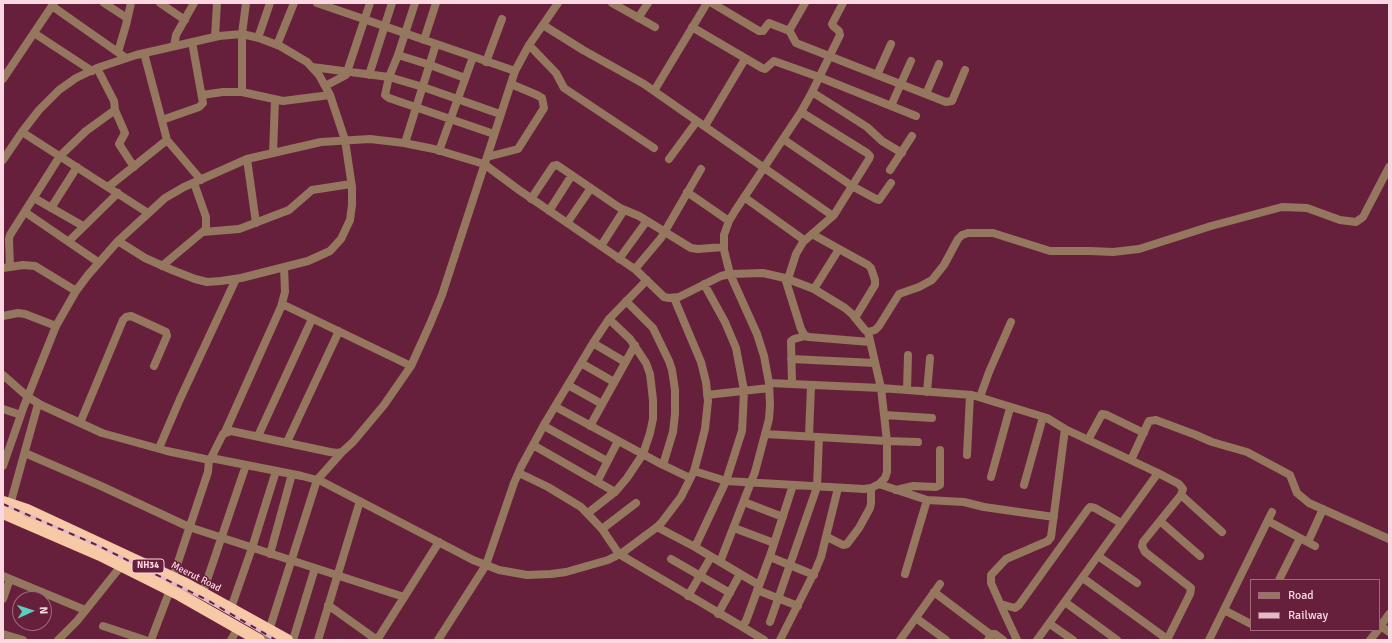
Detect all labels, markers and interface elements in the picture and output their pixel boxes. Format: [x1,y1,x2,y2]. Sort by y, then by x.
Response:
road number: NH34 [132,559,164,573]
street label: Meerut Road [169,559,223,595]
legend [1250,579,1380,631]
text: Road [1288,588,1314,603]
north arrow [12,591,52,631]
text: N [37,606,50,615]
text: Railway [1288,608,1328,623]

